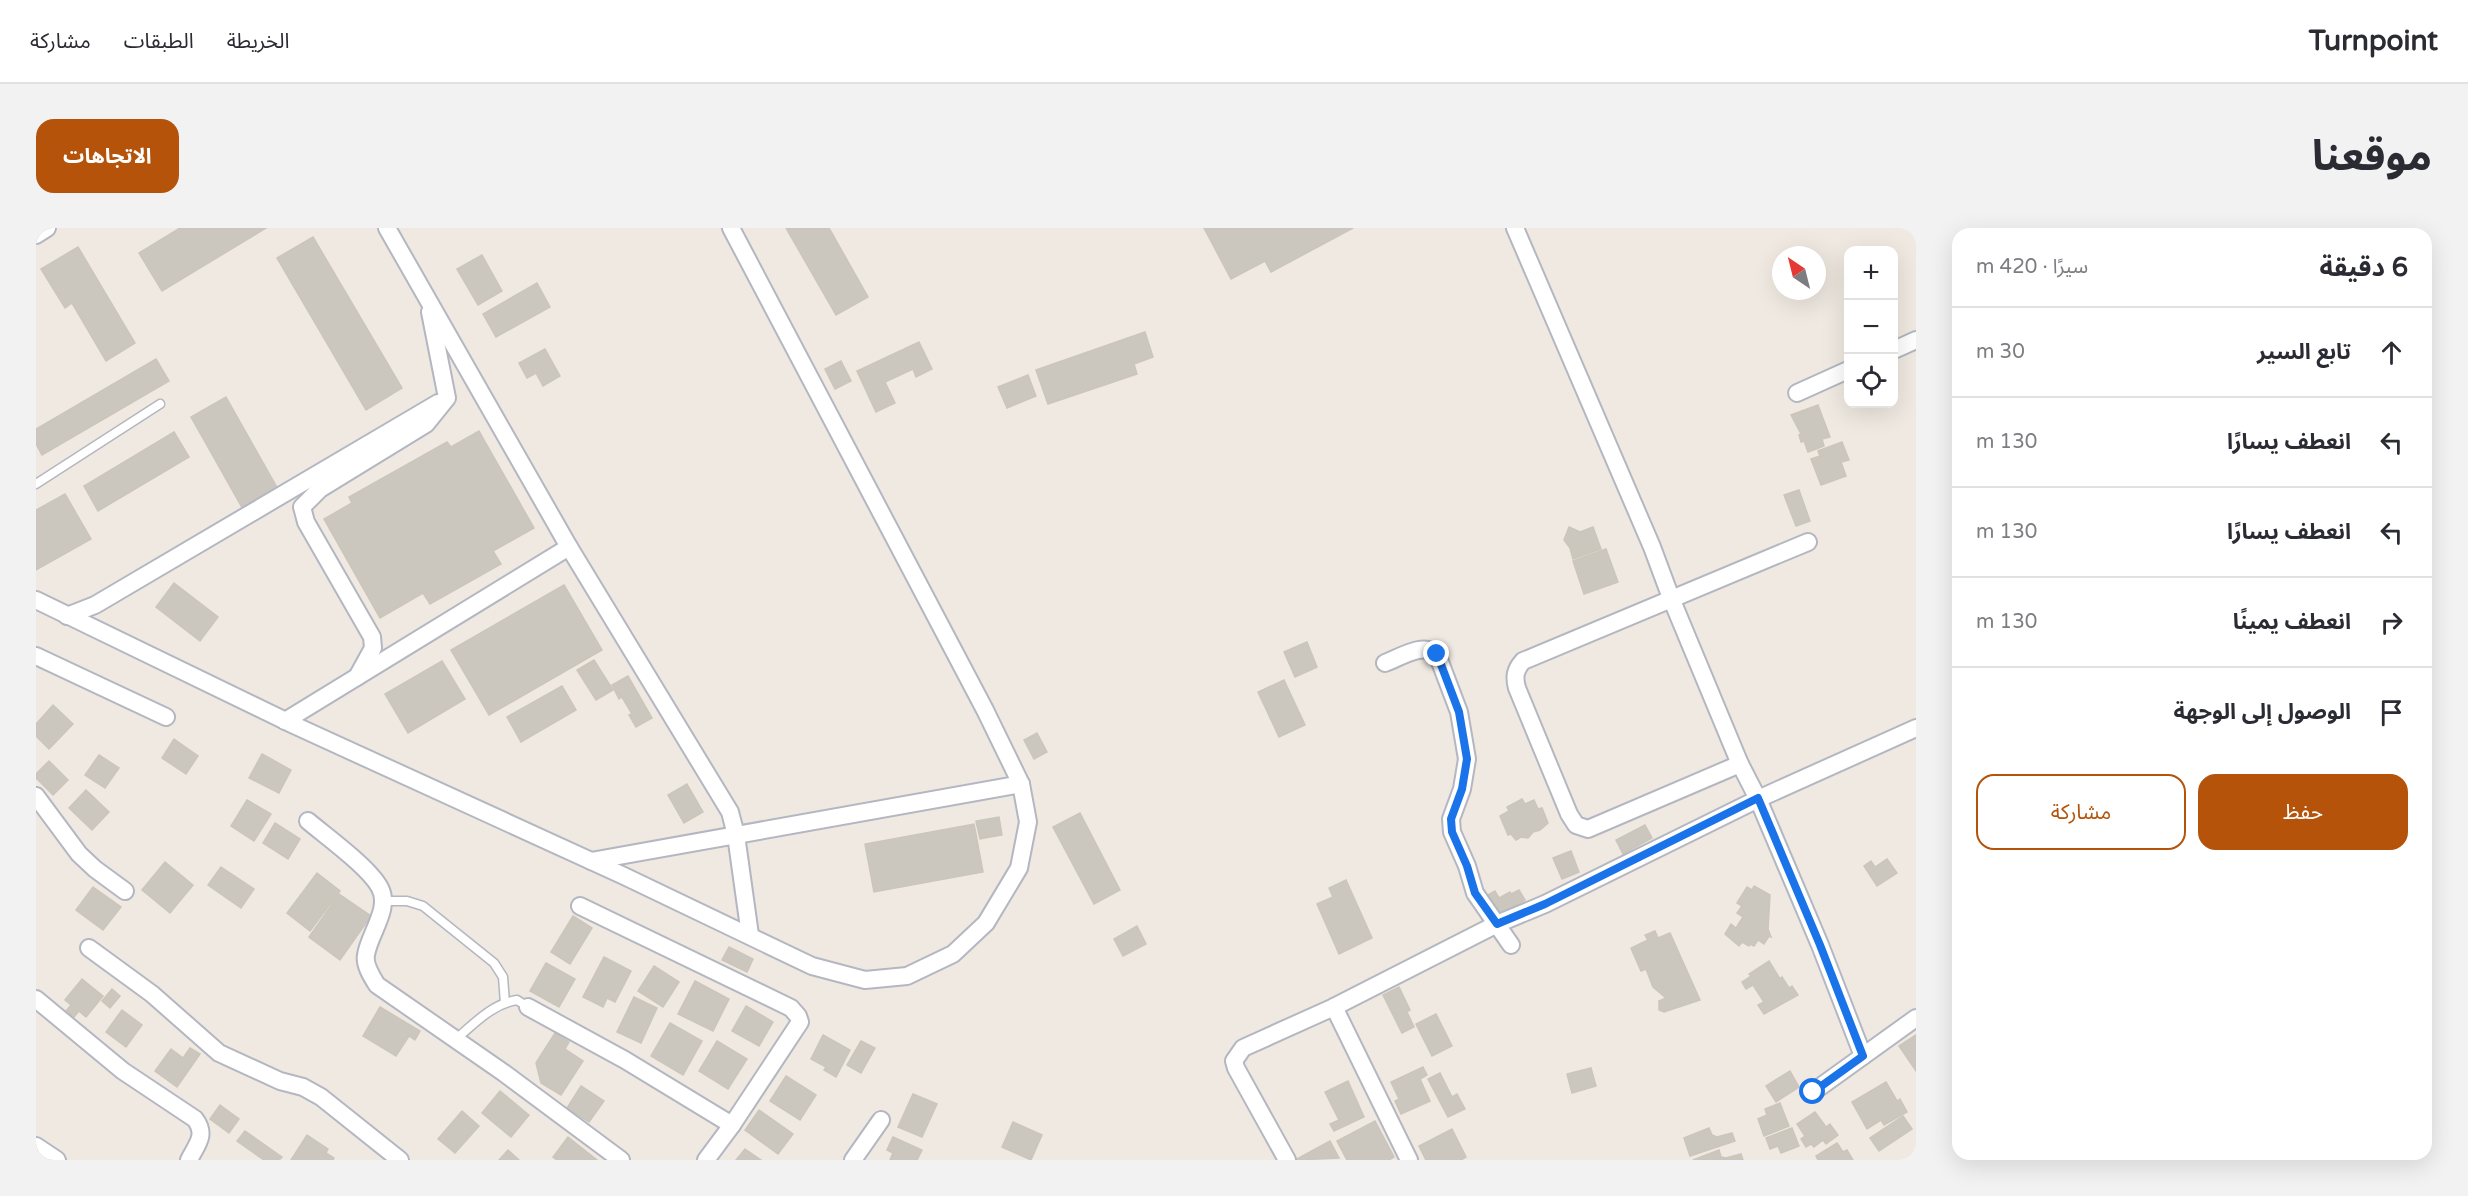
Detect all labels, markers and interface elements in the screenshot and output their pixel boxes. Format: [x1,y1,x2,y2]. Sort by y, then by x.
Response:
text: Turnpoint [2309,24,2438,58]
text: مشاركة [30,29,91,54]
text: الطبقات [124,29,194,54]
text: الخريطة [227,29,290,54]
button: الاتجاهات [36,119,179,193]
text: موقعنا [2312,131,2432,182]
north arrow [1772,246,1826,300]
map controls [1844,246,1898,408]
button: + [1844,246,1898,300]
text: 6 دقيقة [2319,252,2408,283]
text: سيرًا · 420 m [1976,255,2088,279]
button: − [1844,300,1898,354]
icon: ahead [2375,336,2408,369]
text: تابع السير [2257,339,2351,365]
text: 30 m [1976,340,2025,364]
button: locate [1844,354,1898,408]
icon: left [2375,426,2408,459]
text: انعطف يسارًا [2227,429,2351,455]
text: 130 m [1976,430,2037,454]
icon: left [2375,516,2408,549]
text: انعطف يسارًا [2227,519,2351,545]
text: 130 m [1976,520,2037,544]
icon: right [2375,606,2408,639]
text: انعطف يمينًا [2233,609,2351,635]
text: 130 m [1976,610,2037,634]
route end [1423,640,1449,666]
icon: arrive [2375,696,2408,729]
text: الوصول إلى الوجهة [2173,699,2351,725]
button: مشاركة [1976,774,2186,850]
button: حفظ [2198,774,2408,850]
route start [1799,1078,1825,1104]

